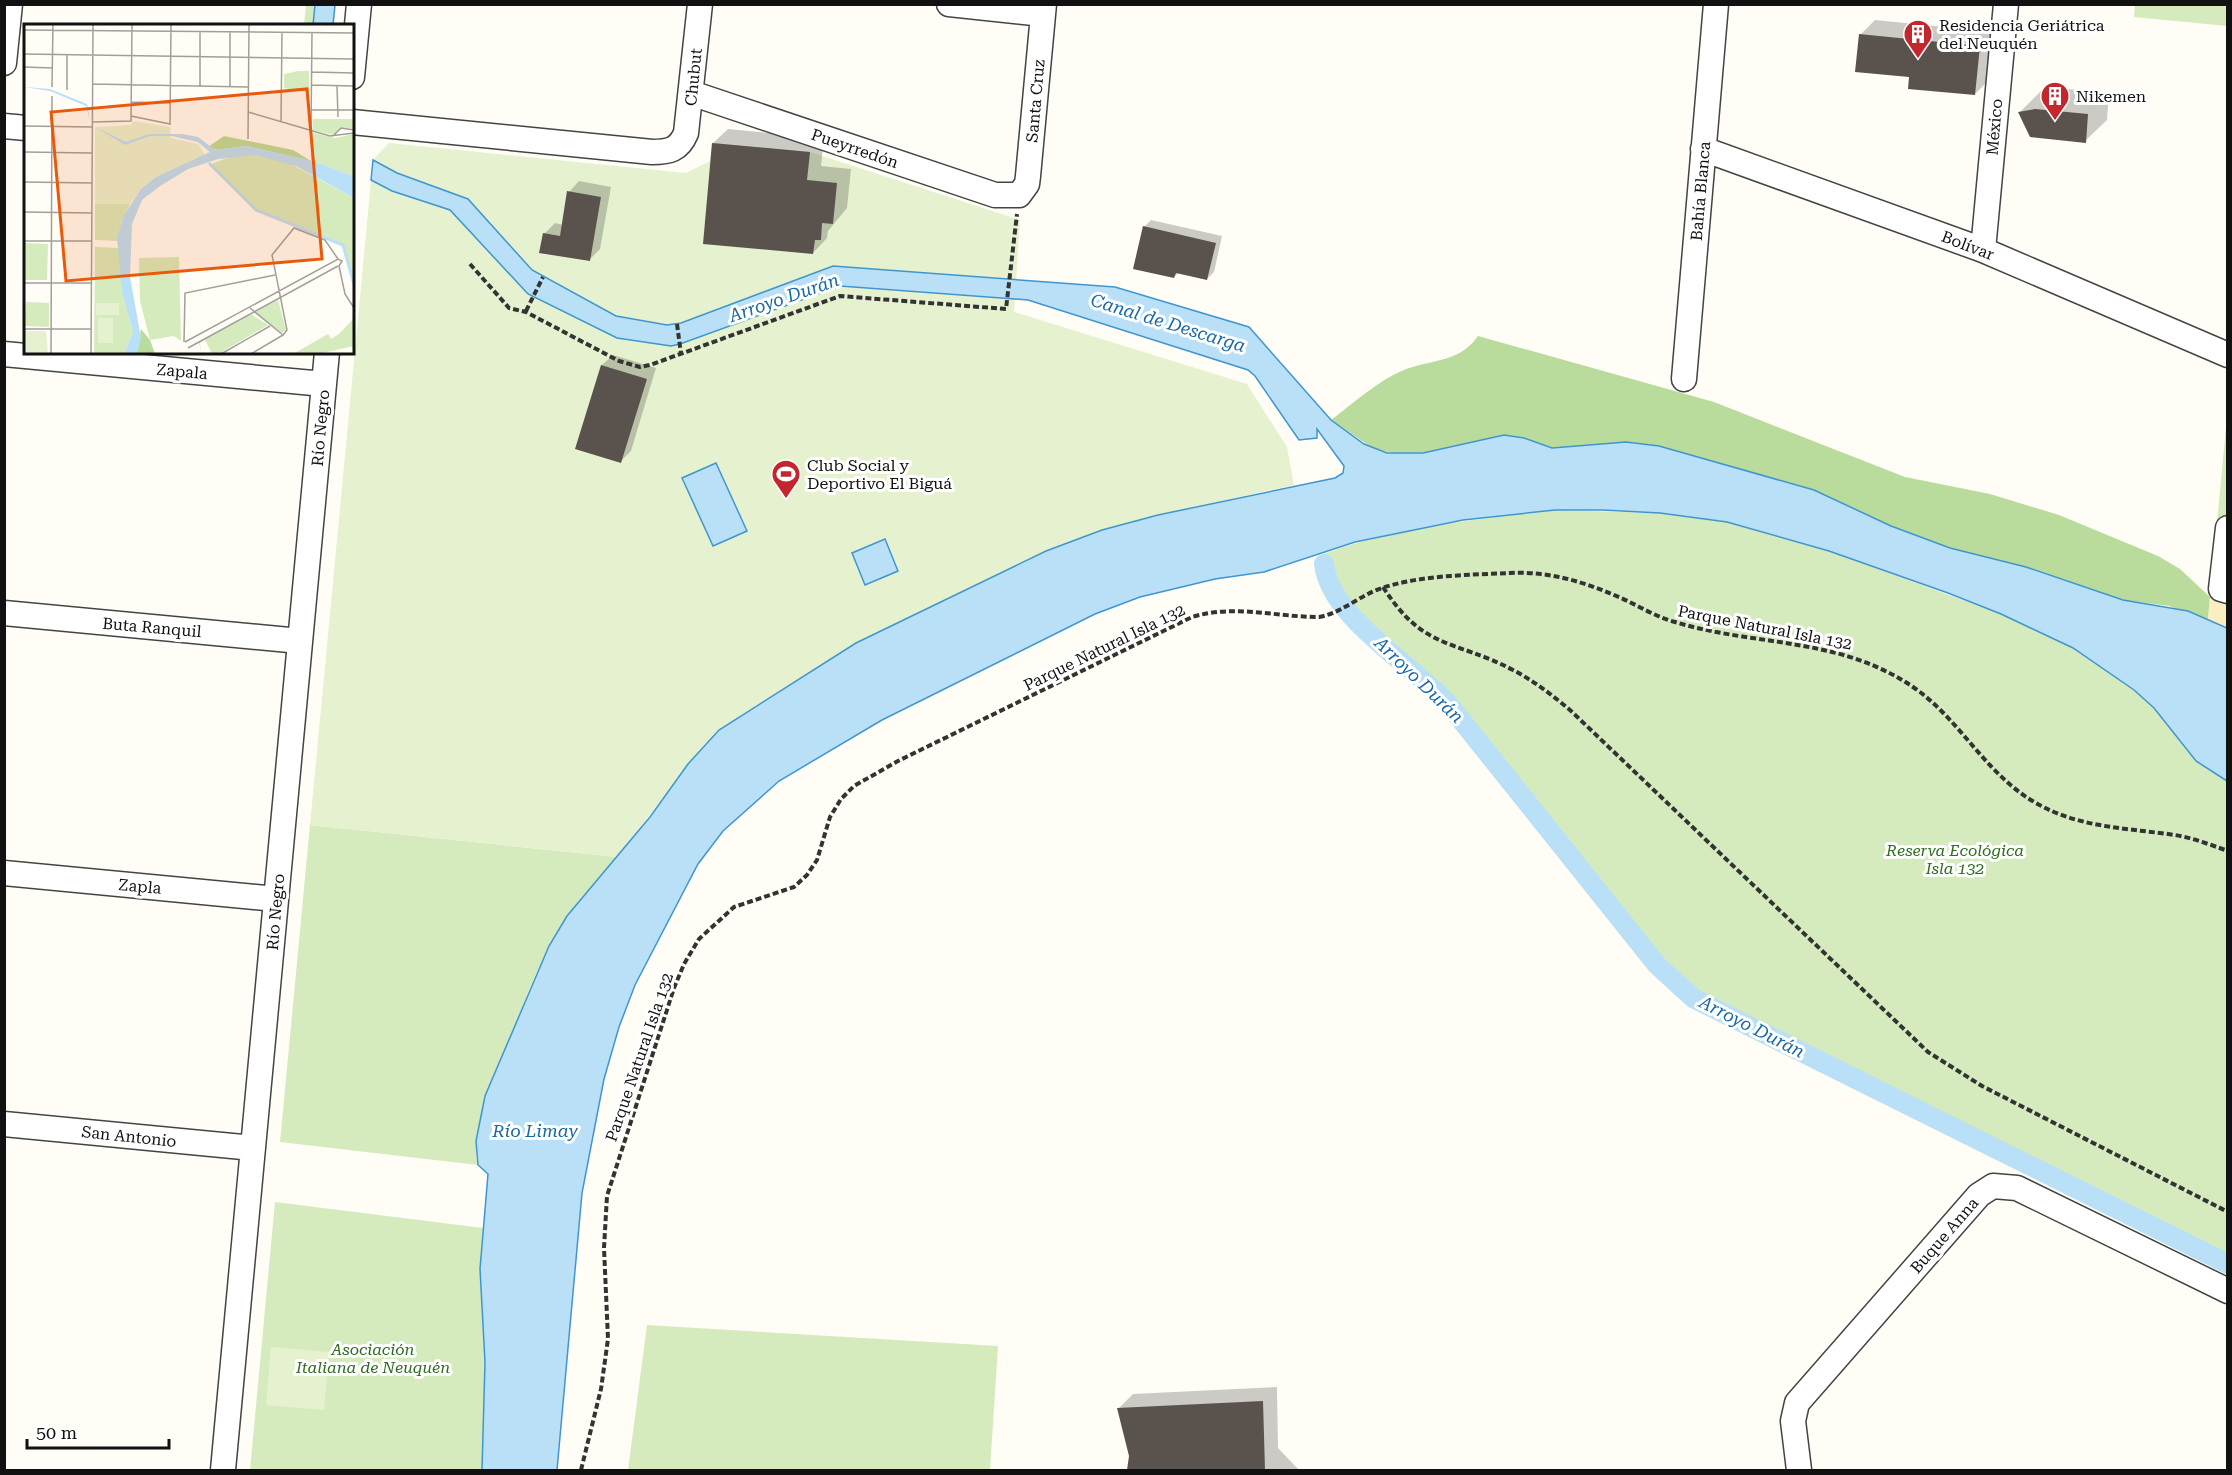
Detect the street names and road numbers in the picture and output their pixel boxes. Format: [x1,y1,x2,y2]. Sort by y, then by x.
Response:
street label: Chubut [681,47,706,107]
street label: Santa Cruz [1022,58,1049,143]
street label: México [1983,98,2006,156]
street label: Pueyrredón [809,125,901,172]
street label: Bahía Blanca [1687,140,1714,242]
street label: Bolívar [1939,227,1997,264]
street label: Zapala [156,360,209,383]
street label: Río Negro [308,389,333,467]
street label: Parque Natural Isla 132 [1020,600,1188,695]
street label: Parque Natural Isla 132 [1676,601,1854,654]
street label: Buta Ranquil [102,614,202,641]
street label: Río Negro [263,873,288,951]
street label: Zapla [118,875,162,898]
street label: Parque Natural Isla 132 [602,970,677,1144]
street label: San Antonio [80,1122,178,1151]
street label: Buque Anna [1906,1193,1983,1277]

